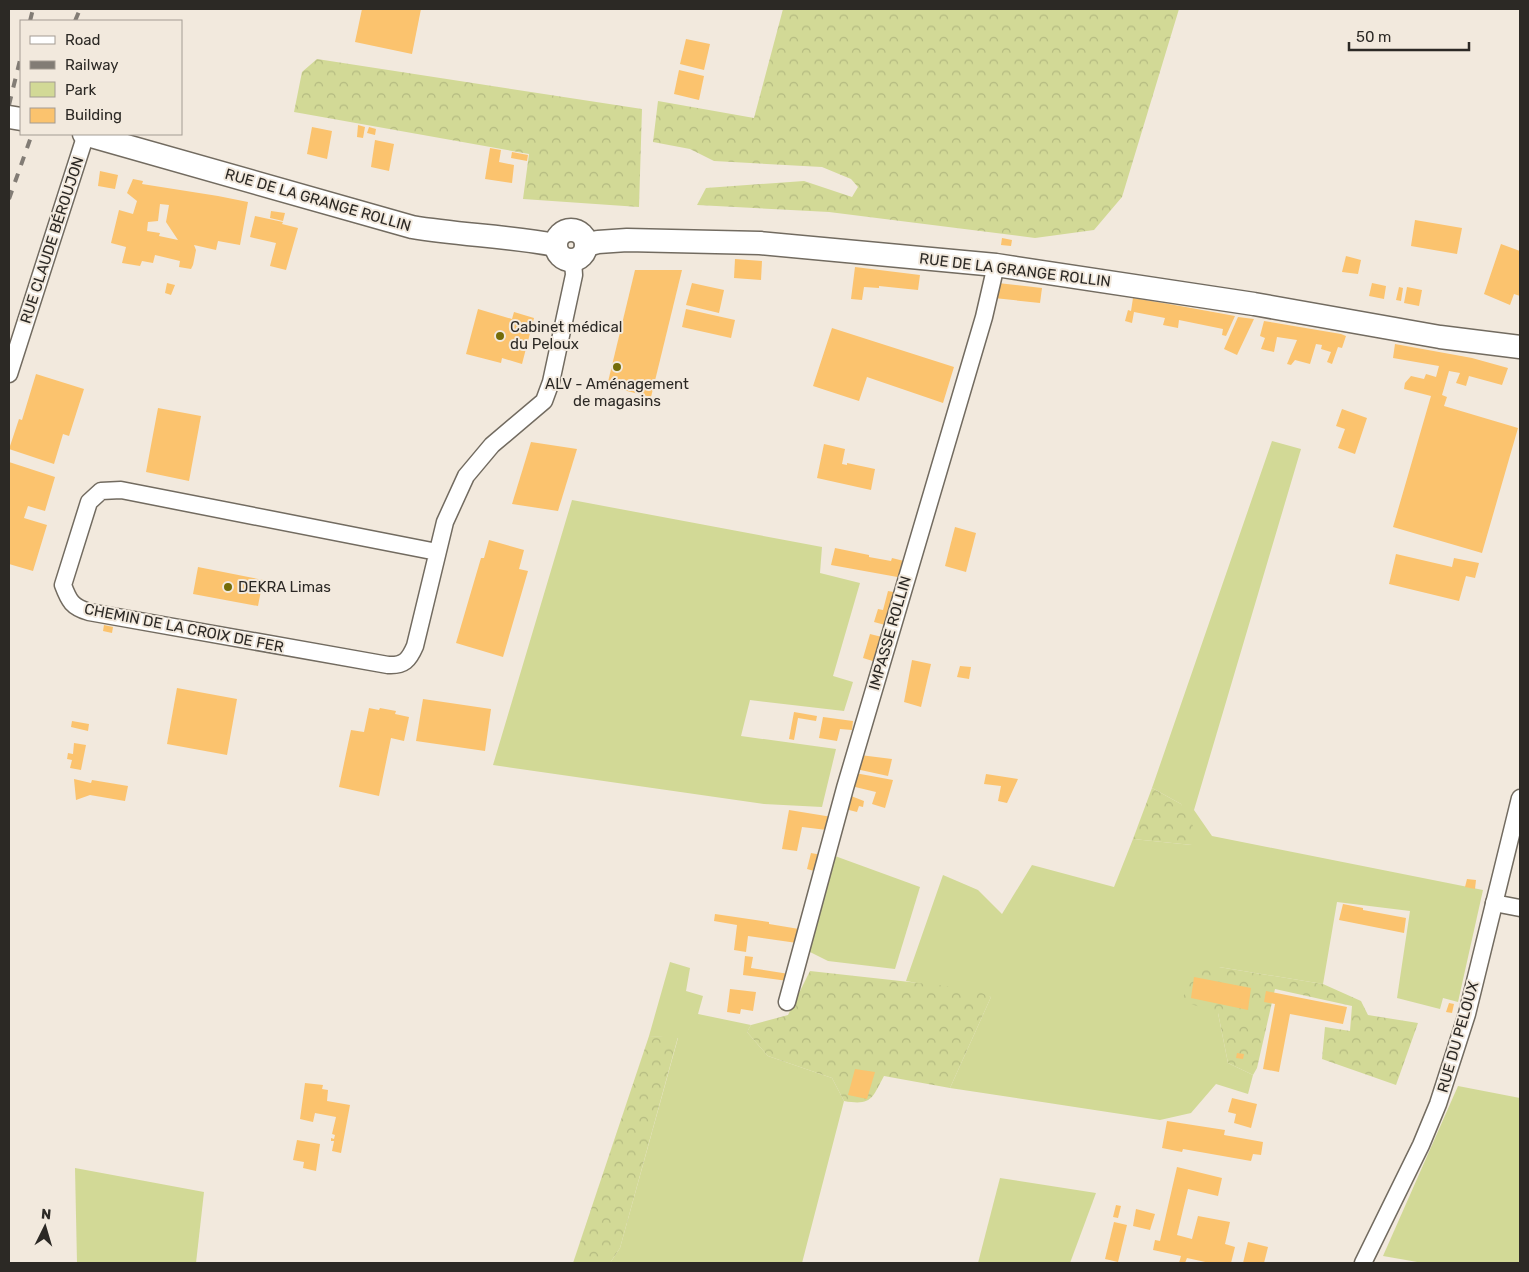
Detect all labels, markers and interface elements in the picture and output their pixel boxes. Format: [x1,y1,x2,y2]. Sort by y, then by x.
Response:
legend [20,20,182,135]
scale bar [1349,20,1469,52]
text: 50 m [1356,28,1391,46]
text: Road [65,31,101,49]
text: Railway [65,56,119,74]
text: Park [65,81,96,99]
text: Building [65,106,122,124]
street label: RUE CLAUDE BÉROUJON [16,154,88,326]
street label: RUE DE LA GRANGE ROLLIN [223,165,413,235]
street label: RUE DE LA GRANGE ROLLIN [918,249,1112,291]
place label: Cabinet médical du Peloux [510,318,622,353]
marker: Cabinet médical du Peloux [494,330,506,342]
marker: ALV - Aménagement de magasins [611,361,623,373]
place label: ALV - Aménagement de magasins [545,375,689,410]
street label: IMPASSE ROLLIN [865,574,915,692]
place label: DEKRA Limas [238,578,331,596]
marker: DEKRA Limas [222,581,234,593]
street label: CHEMIN DE LA CROIX DE FER [83,600,285,656]
street label: RUE DU PELOUX [1434,979,1483,1095]
north arrow [20,1202,70,1252]
text: N [40,1206,52,1223]

